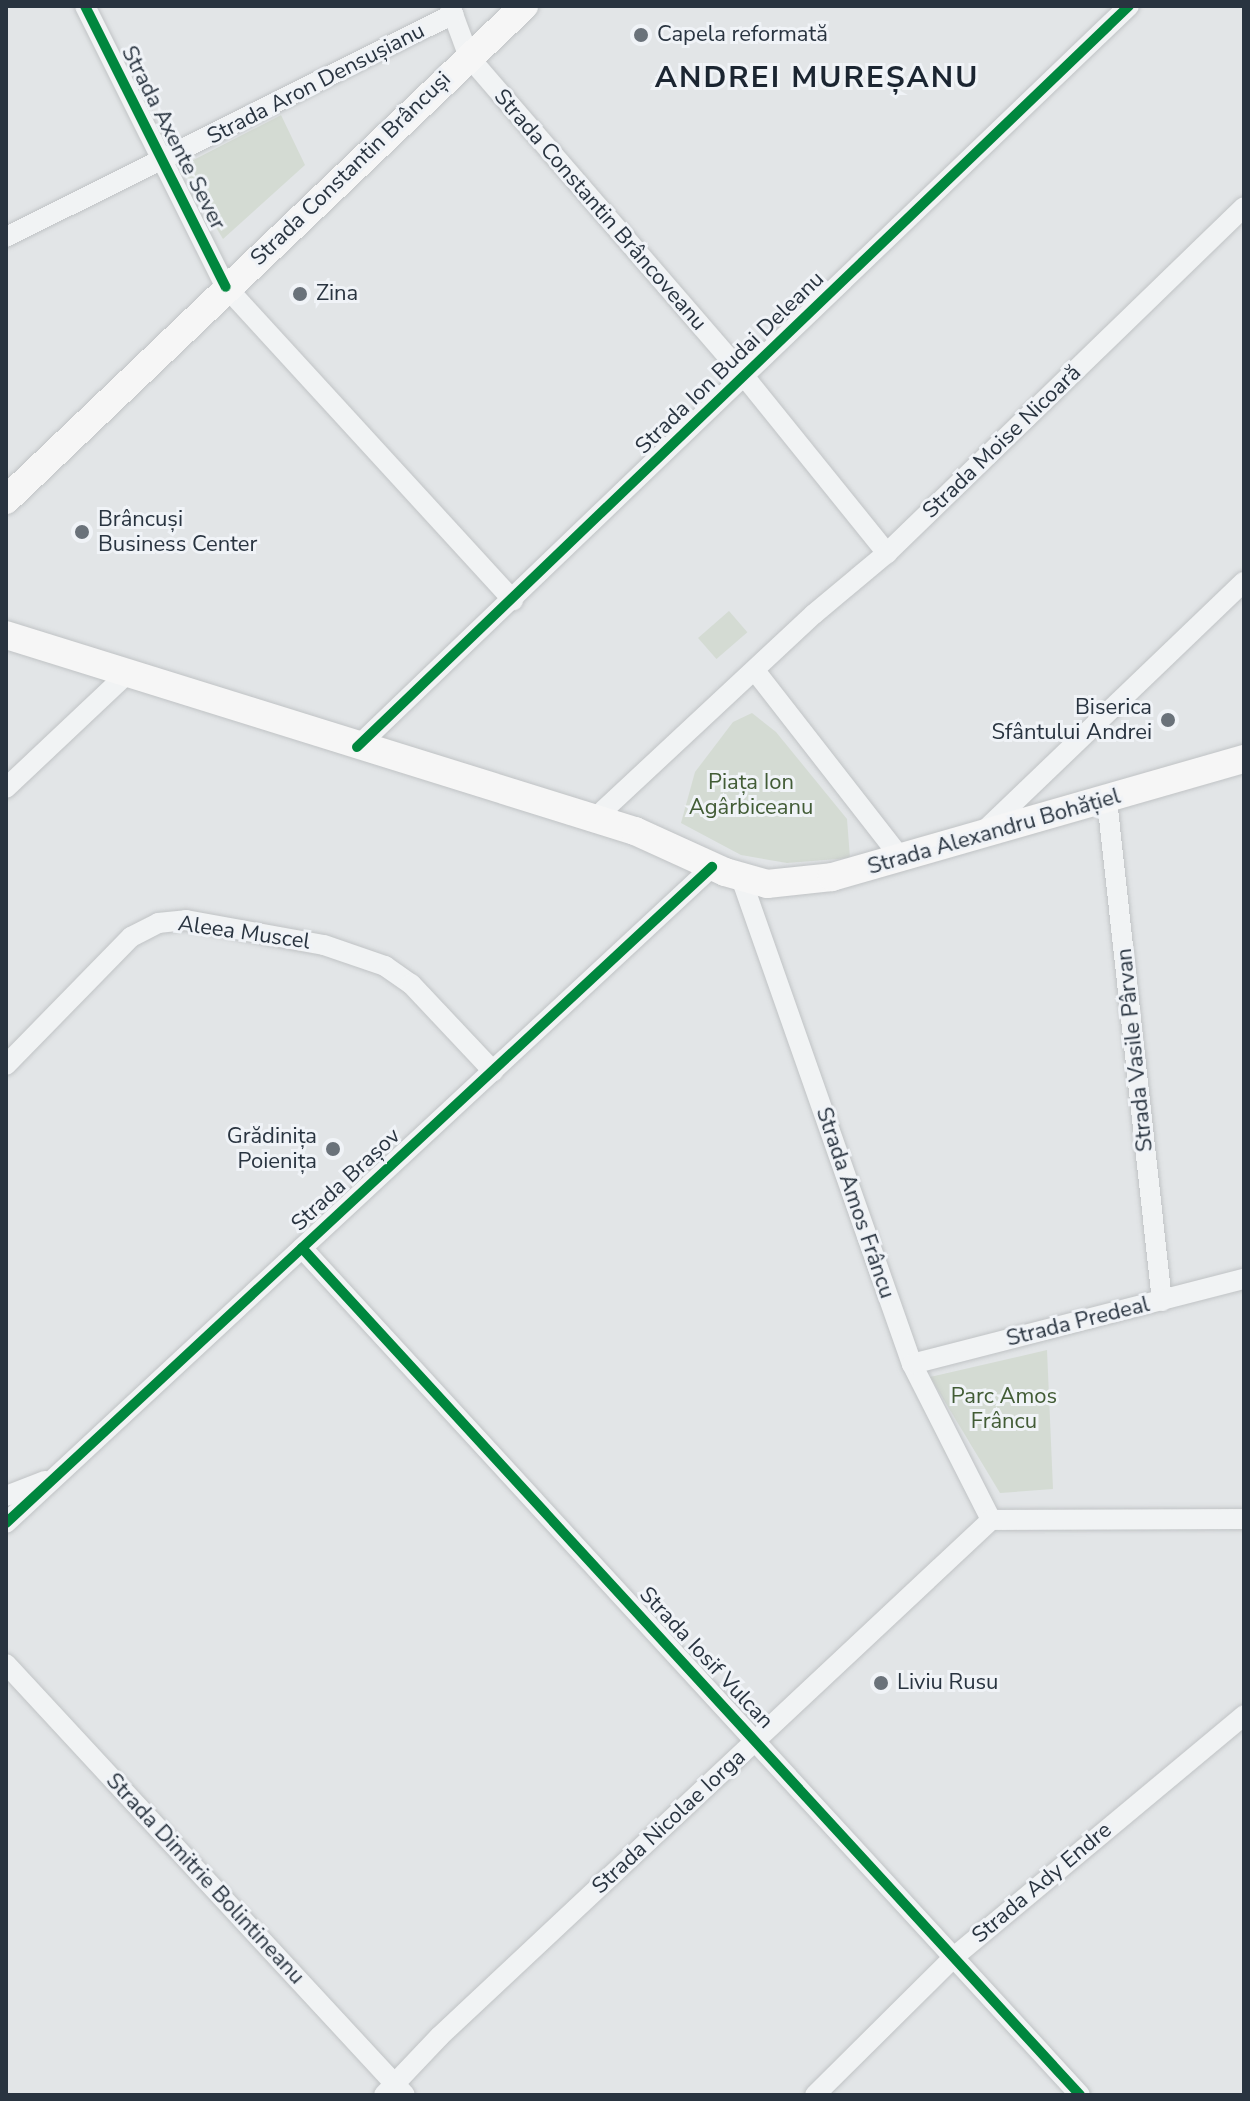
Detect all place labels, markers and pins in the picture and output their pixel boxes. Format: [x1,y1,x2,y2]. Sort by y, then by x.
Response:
place label: Capela reformată [657,22,828,48]
marker: Capela reformată [632,26,650,44]
place label: Zina [316,281,358,307]
marker: Zina [291,285,309,303]
place label: Brâncuși Business Center [98,506,257,558]
marker: Brâncuși Business Center [73,523,91,541]
place label: Biserica Sfântului Andrei [992,694,1152,746]
marker: Biserica Sfântului Andrei [1159,711,1177,729]
place label: Grădinița Poienița [227,1123,317,1174]
marker: Grădinița Poienița [324,1140,342,1158]
place label: Liviu Rusu [897,1670,998,1696]
marker: Liviu Rusu [872,1674,890,1692]

